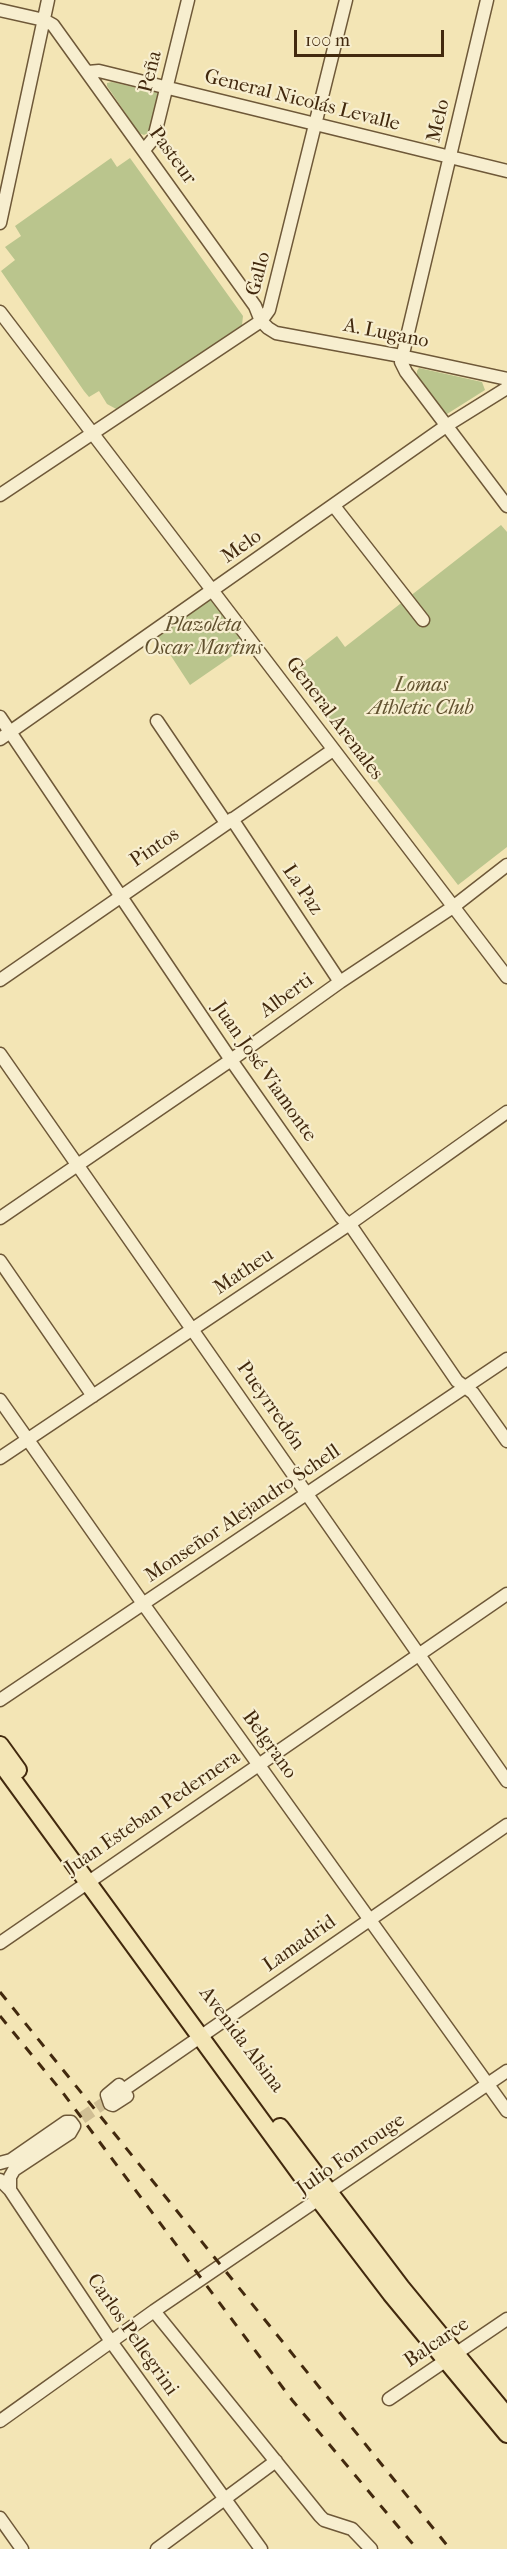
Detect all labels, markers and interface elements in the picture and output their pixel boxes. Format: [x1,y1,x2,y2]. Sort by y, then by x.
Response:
scale bar [297,18,447,56]
text: 100 m [305,30,350,51]
street label: Peña [134,49,168,95]
street label: General Nicolás Levalle [202,65,402,137]
street label: Melo [422,97,456,145]
street label: Pasteur [143,123,201,189]
street label: Gallo [242,249,276,299]
street label: A. Lugano [341,314,431,354]
street label: Melo [217,525,267,569]
park label: Plazoleta Oscar Martins [144,614,262,661]
street label: General Arenales [280,653,388,785]
park label: Lomas Athletic Club [368,674,474,721]
street label: Pintos [126,823,184,873]
street label: La Paz [276,860,328,920]
street label: Alberti [256,969,318,1023]
street label: Juan José Viamonte [207,997,321,1147]
street label: Matheu [210,1243,278,1301]
street label: Pueyrredón [231,1357,309,1455]
street label: Monseñor Alejandro Schell [141,1440,345,1588]
street label: Belgrano [236,1706,302,1784]
street label: Juan Esteban Pedernera [61,1745,245,1881]
street label: Lamadrid [259,1910,341,1978]
street label: Avenida Alsina [193,1982,289,2098]
street label: Julio Fonrouge [292,2109,410,2201]
street label: Carlos Pellegrini [81,2269,183,2401]
street label: Balcarce [400,2313,474,2373]

